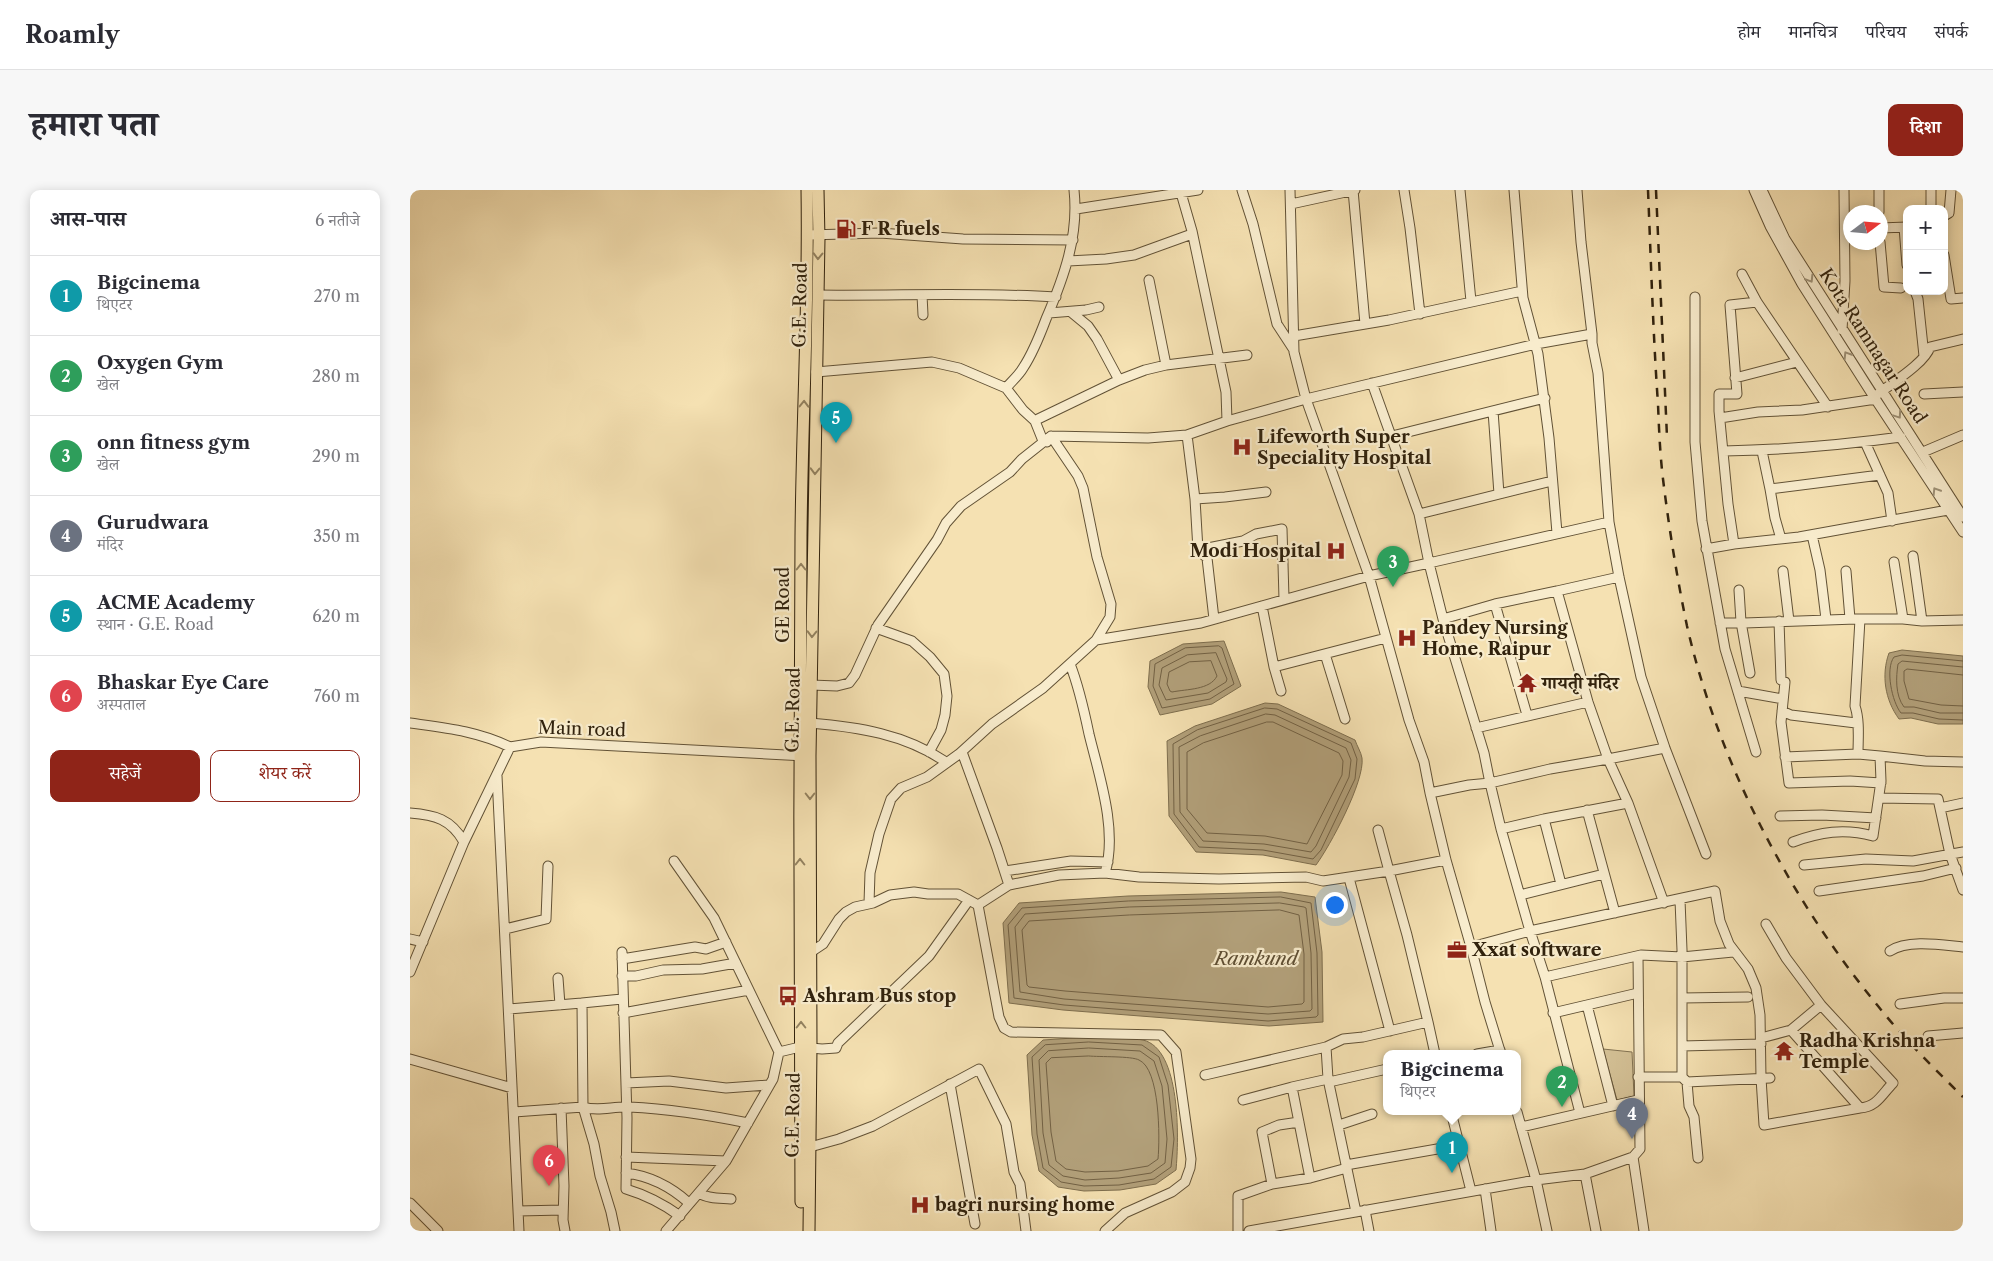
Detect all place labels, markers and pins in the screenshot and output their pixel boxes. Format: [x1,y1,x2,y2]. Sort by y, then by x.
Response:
fuel station icon: F R fuels [835,218,857,240]
place label: F R fuels [861,218,940,240]
pin: 5 [820,402,852,443]
place label: Lifeworth Super Speciality Hospital [1257,426,1431,469]
hospital icon: Lifeworth Super Speciality Hospital [1231,436,1253,458]
place label: Modi Hospital [1190,540,1321,562]
hospital icon: Modi Hospital [1325,540,1347,562]
pin: 3 [1377,546,1409,587]
place label: Pandey Nursing Home, Raipur [1422,617,1568,660]
hospital icon: Pandey Nursing Home, Raipur [1396,627,1418,649]
temple icon: गायतृी मंदिर [1516,672,1538,694]
place label: गायतृी मंदिर [1540,672,1621,695]
office icon: Xxat software [1446,939,1468,961]
place label: Xxat software [1471,939,1602,961]
bus stop icon: Ashram Bus stop [777,985,799,1007]
place label: Ashram Bus stop [802,985,956,1007]
place label: Radha Krishna Temple [1799,1030,1936,1073]
temple icon: Radha Krishna Temple [1773,1040,1795,1062]
pin: 2 [1546,1066,1578,1107]
pin: 4 [1616,1098,1648,1139]
pin: 1 [1436,1132,1468,1173]
pin: 6 [533,1145,565,1186]
hospital icon: bagri nursing home [909,1194,931,1216]
place label: bagri nursing home [934,1194,1115,1216]

